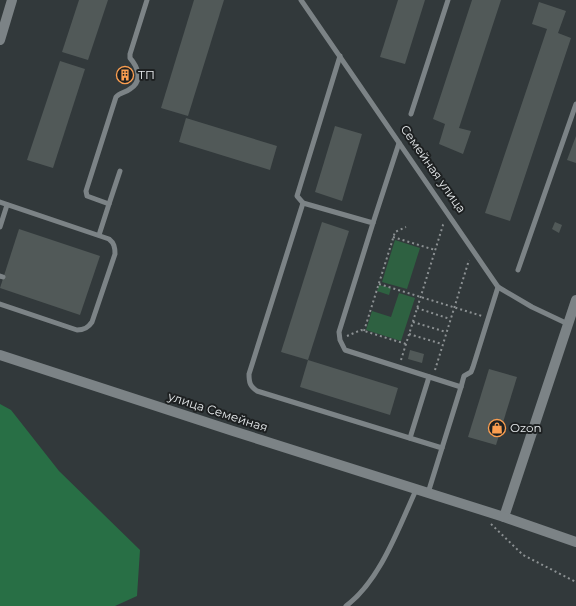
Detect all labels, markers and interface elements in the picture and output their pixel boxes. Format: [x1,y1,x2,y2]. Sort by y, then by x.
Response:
building icon: ТП [115,65,135,85]
place label: ТП [138,67,155,82]
street label: Семейная улица [397,122,469,216]
street label: улица Семейная [165,388,270,435]
shop icon: Ozon [487,418,507,438]
place label: Ozon [510,420,542,435]

